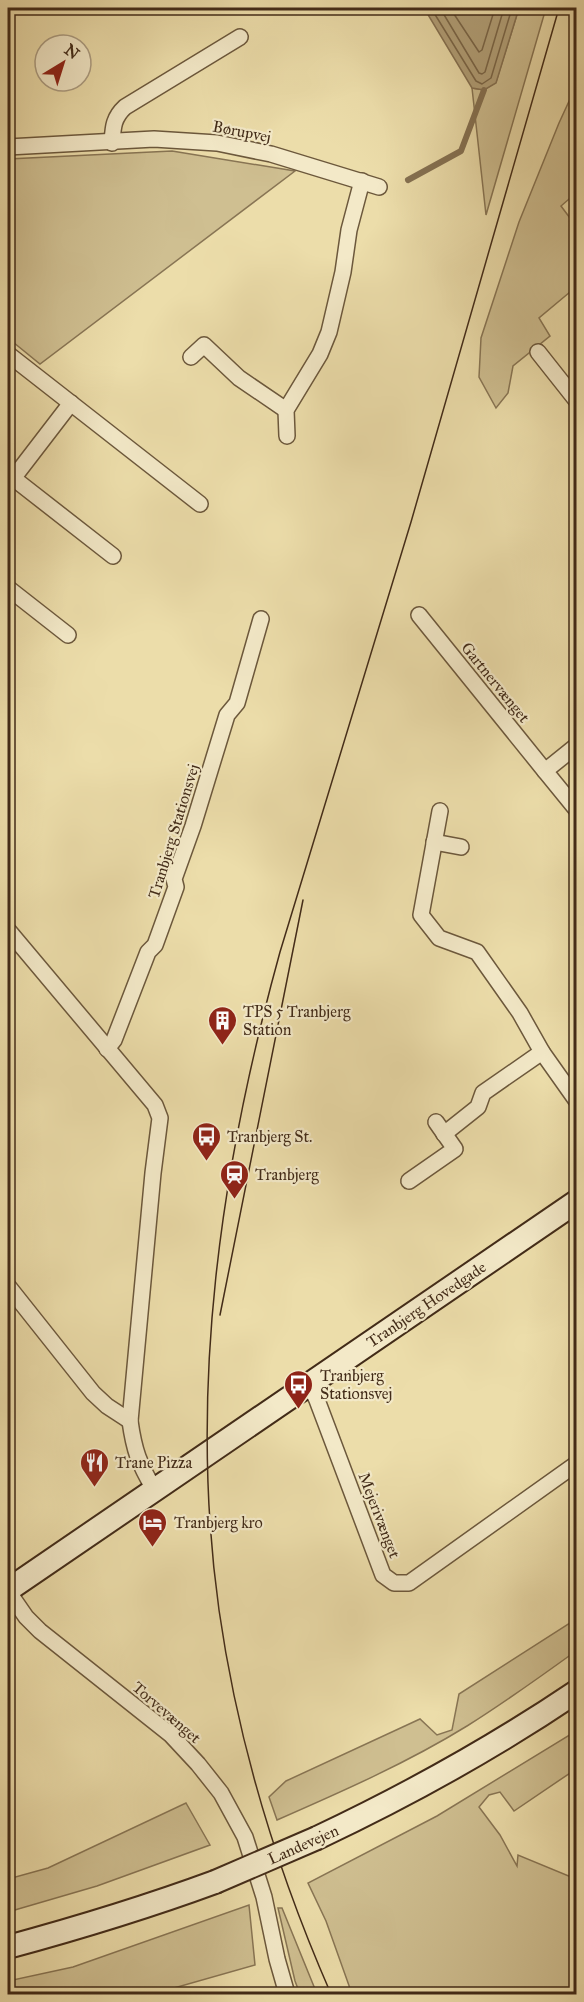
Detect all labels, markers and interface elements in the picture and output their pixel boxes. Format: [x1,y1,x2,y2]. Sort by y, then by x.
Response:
north arrow [33,33,93,93]
text: N [61,40,83,63]
street label: Børupvej [211,117,273,146]
street label: Gartnervænget [457,638,534,727]
street label: Tranbjerg Stationsvej [144,762,204,901]
place label: TPS 5 Tranbjerg Station [243,1002,351,1039]
building icon: TPS 5 Tranbjerg Station [206,1004,238,1046]
bus stop icon: Tranbjerg St. [190,1120,222,1162]
place label: Tranbjerg St. [227,1127,312,1147]
station icon: Tranbjerg [218,1158,250,1200]
place label: Tranbjerg [255,1165,319,1185]
street label: Tranbjerg Hovedgade [363,1257,490,1352]
place label: Tranbjerg Stationsvej [320,1366,392,1403]
bus stop icon: Tranbjerg Stationsvej [283,1368,315,1410]
restaurant icon: Trane Pizza [78,1446,110,1488]
place label: Trane Pizza [115,1453,192,1472]
street label: Mejerivænget [354,1470,405,1561]
hotel icon: Tranbjerg kro [137,1506,169,1548]
place label: Tranbjerg kro [174,1513,263,1533]
street label: Torvevænget [128,1677,205,1748]
street label: Landevejen [265,1820,342,1868]

